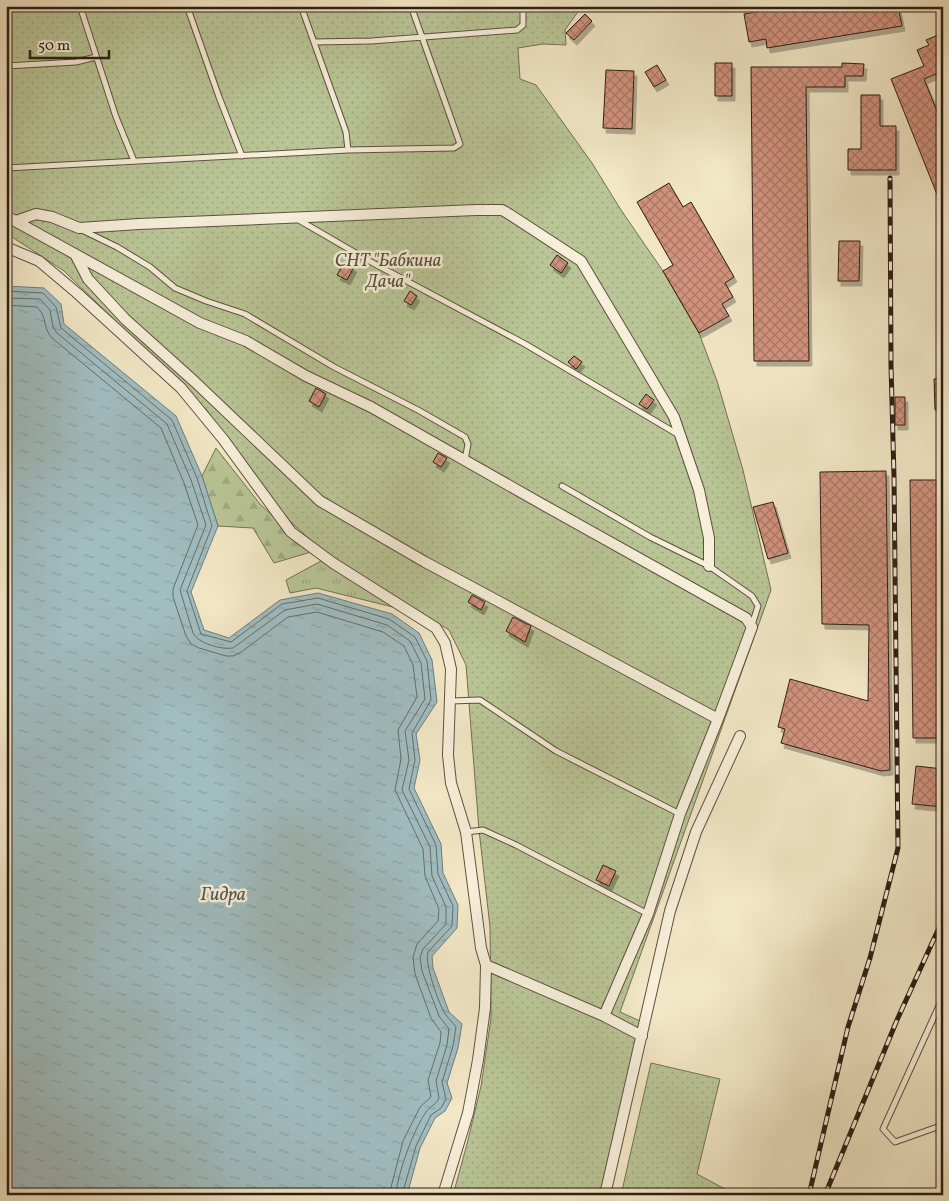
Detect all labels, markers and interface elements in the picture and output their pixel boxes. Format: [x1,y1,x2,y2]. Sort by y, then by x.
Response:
scale bar [30,28,109,60]
text: 50 m [38,36,70,57]
park label: СНТ "Бабкина Дача" [335,249,441,295]
water label: Гидра [200,882,246,908]

